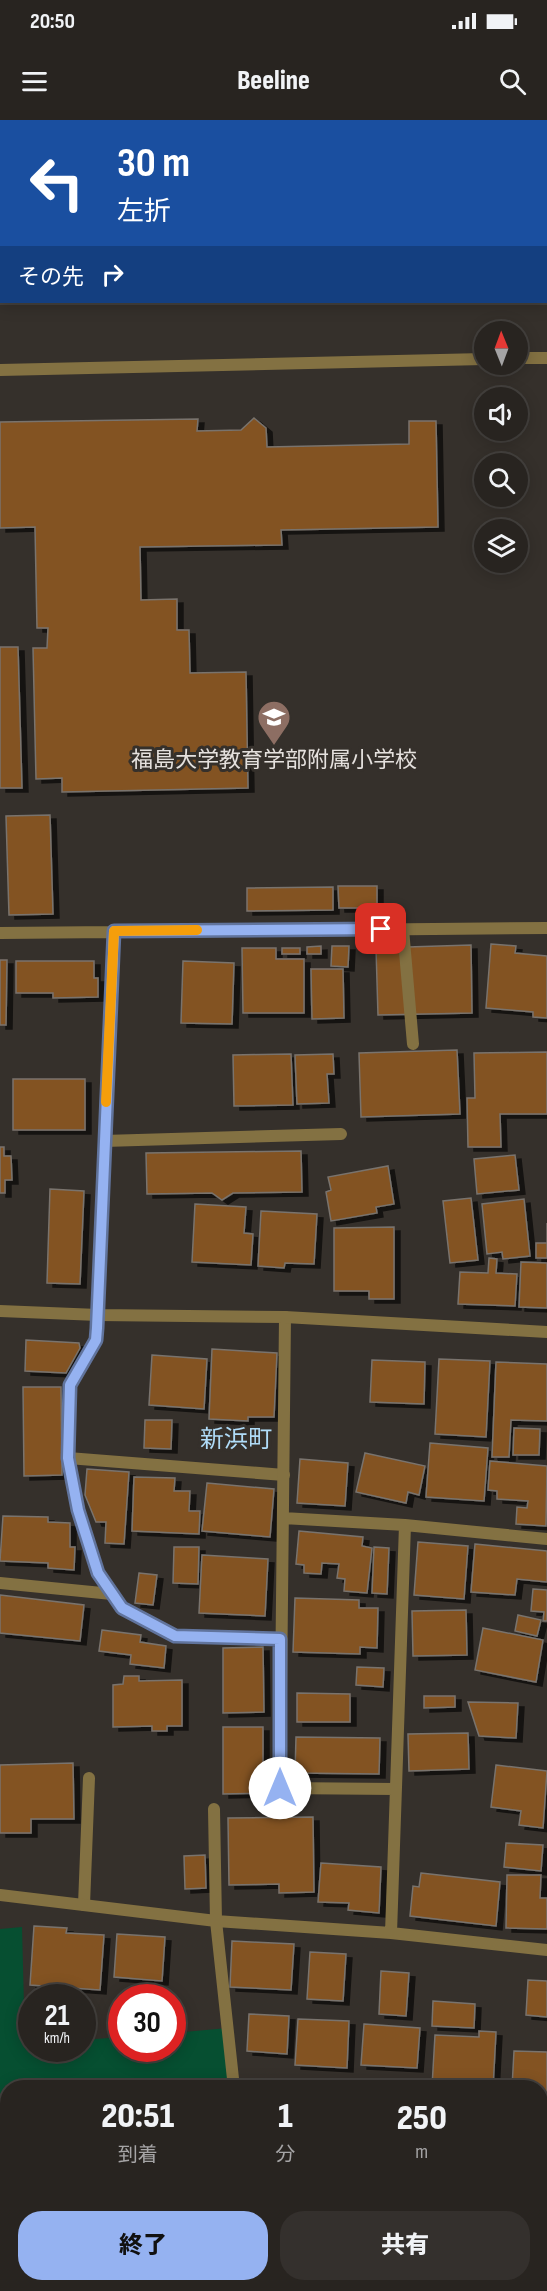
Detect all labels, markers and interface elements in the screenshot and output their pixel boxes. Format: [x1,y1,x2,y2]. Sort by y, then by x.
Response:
text: 20:50 [30,8,75,35]
icon: menu [18,65,51,98]
text: Beeline [237,65,310,97]
icon: search [496,65,529,98]
text: 30 m [117,138,190,189]
icon: left [18,144,96,222]
text: 左折 [117,196,171,228]
icon: right [96,258,129,291]
text: その先 [18,264,84,291]
north arrow [474,321,528,375]
map controls [474,321,528,573]
button: sound [474,387,528,441]
button: search [474,453,528,507]
button: layers [474,519,528,573]
school or university icon: 福島大学教育学部附属小学校 [256,699,292,746]
place label: 福島大学教育学部附属小学校 [131,747,417,774]
pin [355,903,406,954]
icon: arrive [364,912,397,945]
district label: 新浜町 [200,1425,272,1454]
position arrow [248,1756,312,1820]
speed limit sign: 30 [108,1984,186,2062]
text: 21 [45,1998,69,2034]
text: km/h [44,2029,70,2048]
text: 20:51 [101,2095,174,2138]
text: 1 [278,2095,293,2138]
text: 250 [397,2097,447,2140]
text: m [415,2140,428,2164]
text: 到着 [118,2143,158,2167]
text: 分 [275,2143,295,2167]
button: 終了 [18,2211,268,2280]
button: 共有 [280,2211,530,2280]

